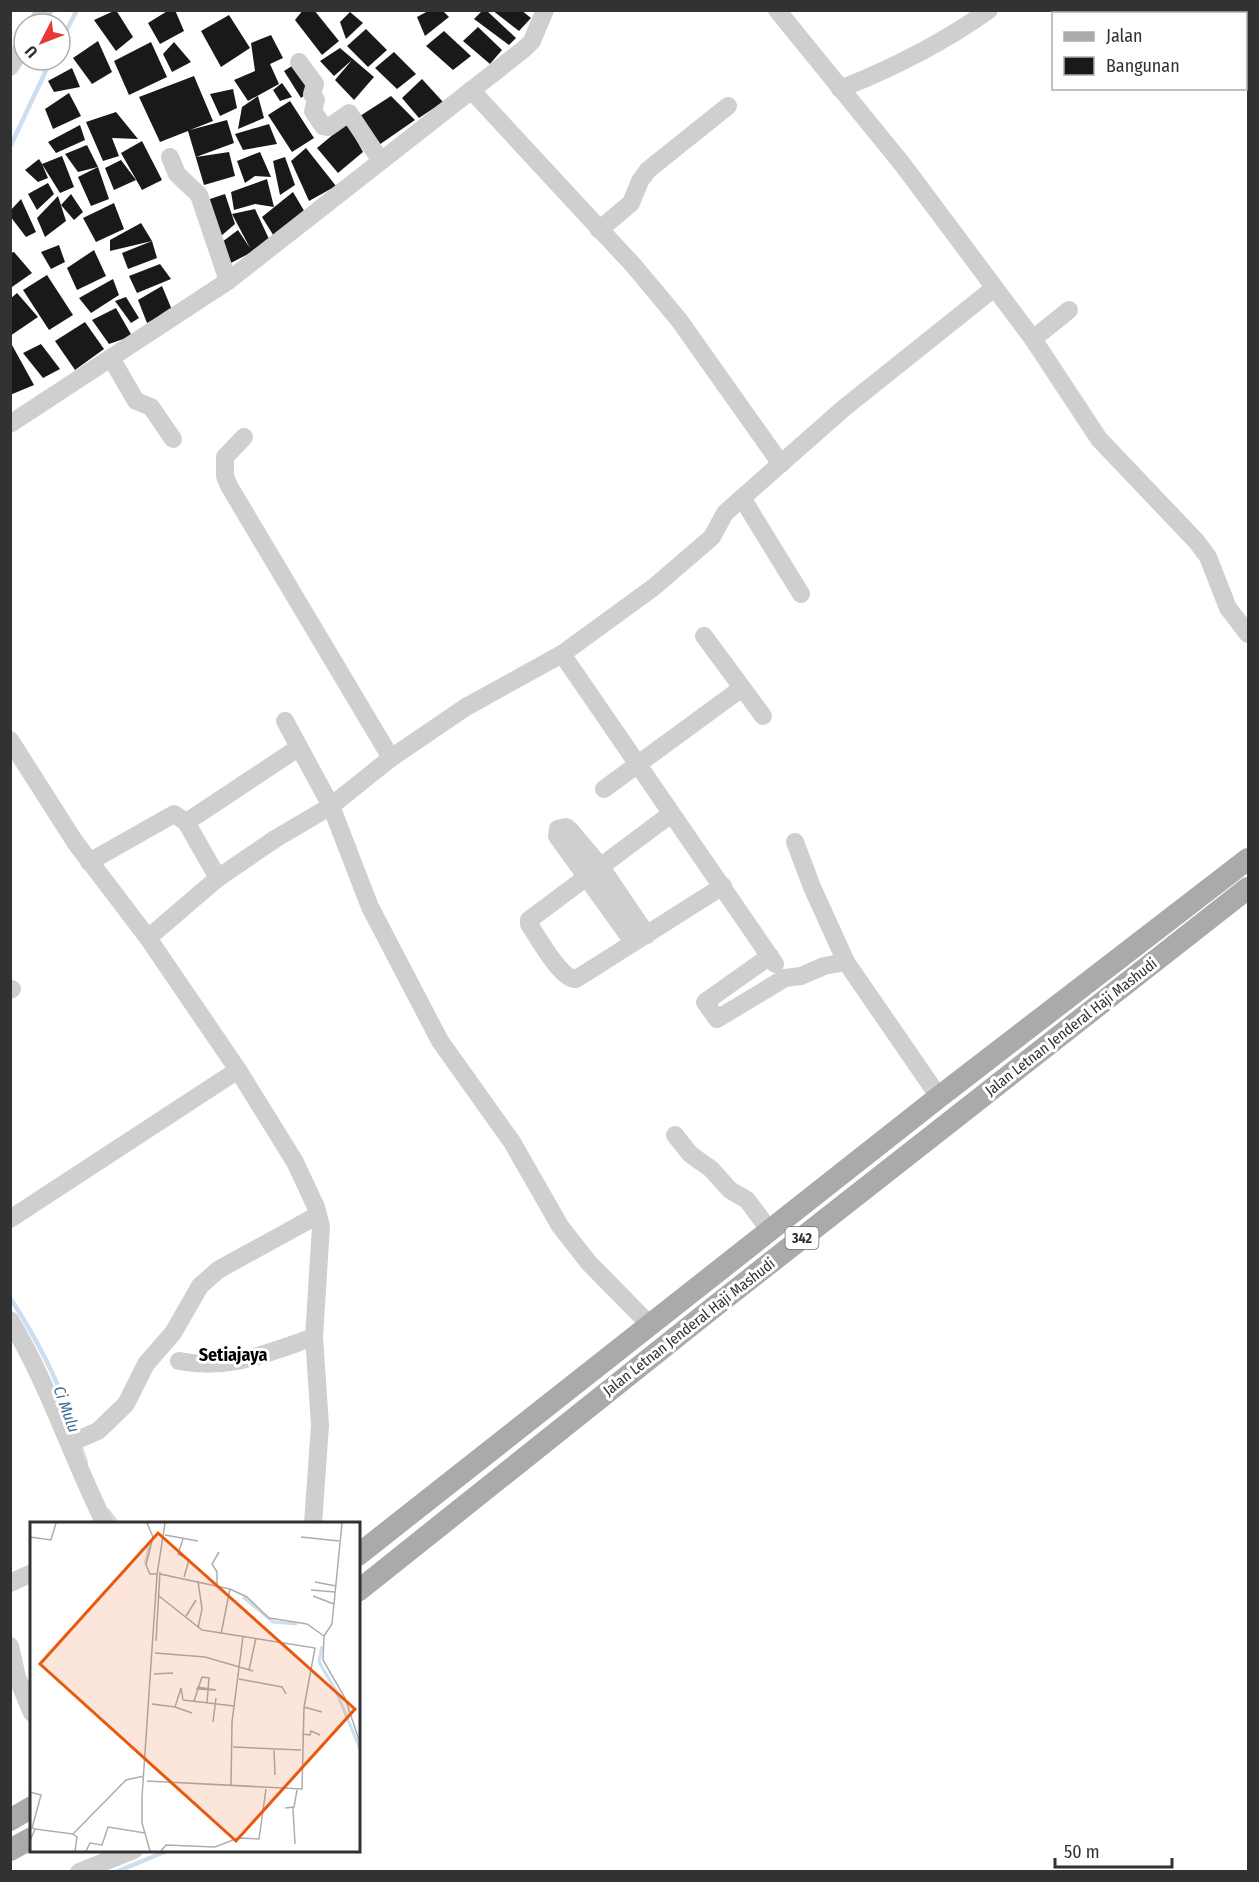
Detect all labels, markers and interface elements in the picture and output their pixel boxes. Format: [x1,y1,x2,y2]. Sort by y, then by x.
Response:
north arrow [12,12,72,72]
legend [1052,12,1247,90]
text: Jalan [1106,25,1143,47]
text: U [21,42,41,62]
text: Bangunan [1106,55,1180,77]
street label: Jalan Letnan Jenderal Haji Mashudi [982,954,1160,1100]
road number: 342 [786,1227,818,1249]
street label: Jalan Letnan Jenderal Haji Mashudi [600,1254,778,1400]
district label: Setiajaya [199,1344,267,1366]
water label: Ci Mulu [49,1383,84,1435]
inset map [30,1522,360,1852]
scale bar [1055,1831,1172,1869]
text: 50 m [1064,1841,1100,1863]

